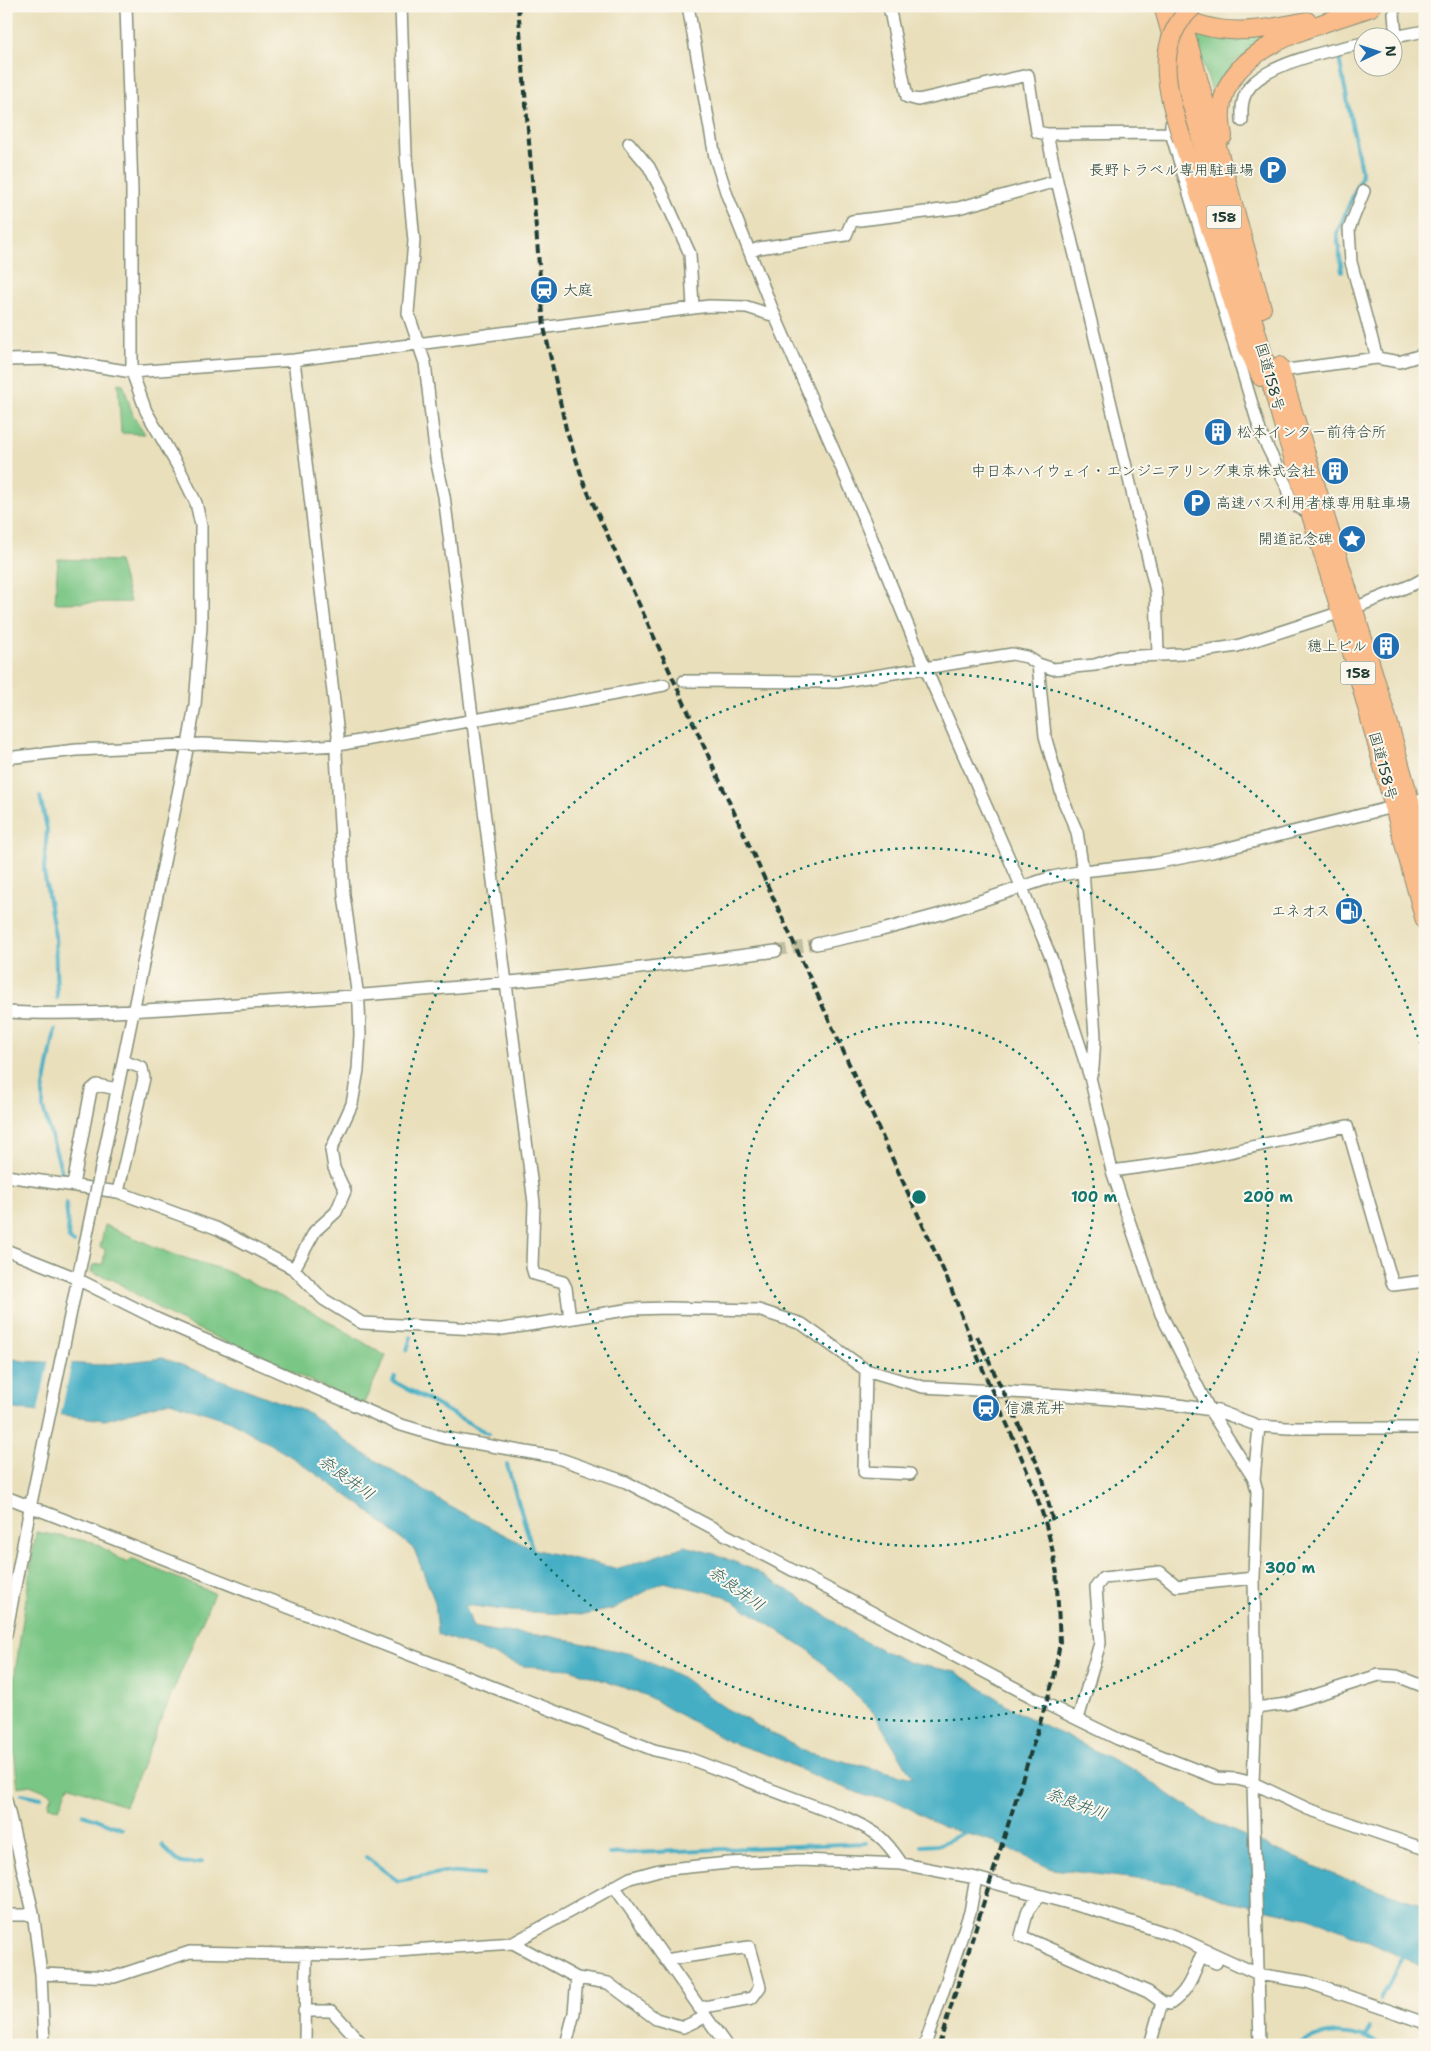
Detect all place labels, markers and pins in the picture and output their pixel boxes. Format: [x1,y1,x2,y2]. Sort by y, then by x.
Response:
parking icon: 長野トラベル専用駐車場 [1258,155,1288,185]
place label: 長野トラベル専用駐車場 [1089,160,1254,180]
station icon: 大庭 [529,275,559,305]
place label: 大庭 [563,280,593,300]
building icon: 松本インター前待合所 [1203,417,1233,447]
place label: 松本インター前待合所 [1237,422,1386,442]
building icon: 中日本ハイウェイ・エンジニアリング東京株式会社 [1320,456,1350,486]
place label: 中日本ハイウェイ・エンジニアリング東京株式会社 [971,461,1316,481]
parking icon: 高速バス利用者様専用駐車場 [1182,488,1212,518]
place label: 高速バス利用者様専用駐車場 [1216,493,1411,513]
place icon: 開道記念碑 [1337,524,1367,554]
place label: 開道記念碑 [1258,529,1333,549]
building icon: 穂上ビル [1371,631,1401,661]
place label: 穂上ビル [1307,636,1367,656]
fuel station icon: エネオス [1334,896,1364,926]
place label: エネオス [1271,901,1330,921]
centre of rings [910,1188,928,1206]
station icon: 信濃荒井 [971,1393,1001,1423]
place label: 信濃荒井 [1005,1398,1065,1418]

